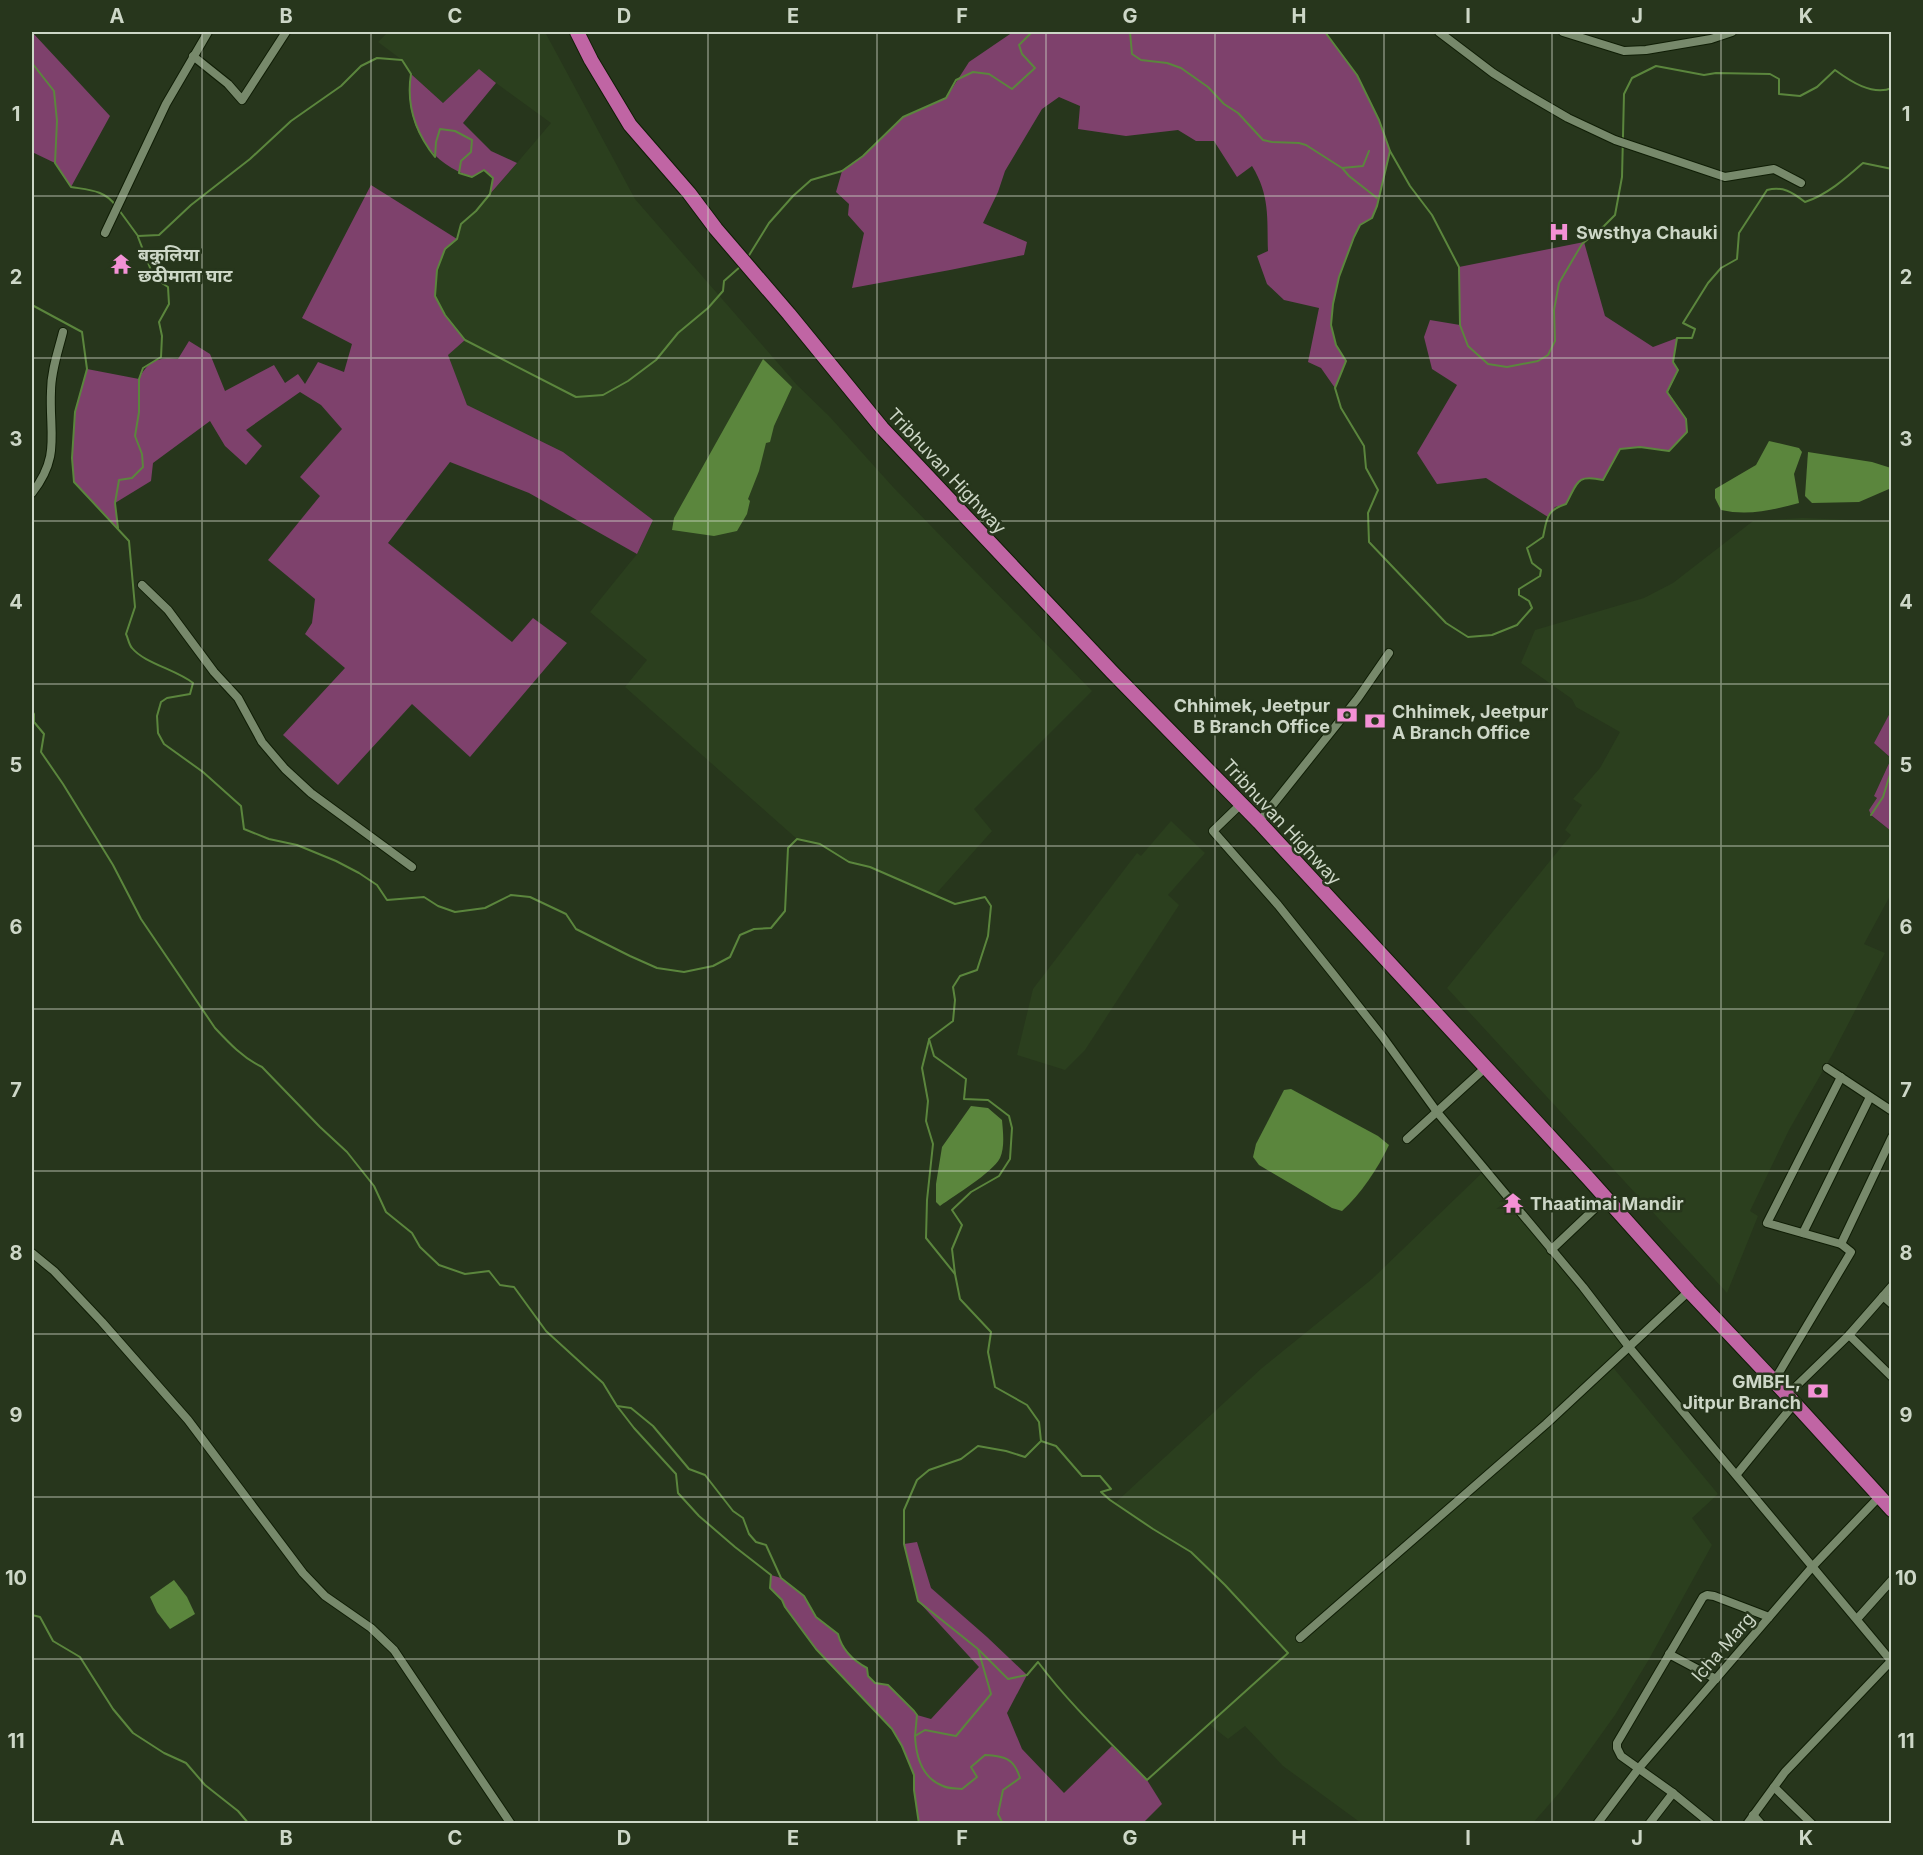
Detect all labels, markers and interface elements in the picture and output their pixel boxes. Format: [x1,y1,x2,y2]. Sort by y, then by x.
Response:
text: A [110,4,125,28]
text: B [279,4,293,28]
text: C [448,4,462,28]
text: D [617,4,631,28]
text: E [787,4,799,28]
text: F [956,4,968,28]
text: G [1122,4,1138,28]
text: H [1292,4,1306,28]
text: I [1465,4,1471,28]
text: J [1631,4,1643,28]
text: K [1799,4,1813,28]
text: 1 [12,102,20,126]
text: 1 [1902,102,1910,126]
hospital icon: Swsthya Chauki [1547,220,1571,244]
place label: Swsthya Chauki [1576,222,1718,243]
place label: बकुलिया छठीमाता घाट [138,244,233,286]
temple icon: बकुलिया छठीमाता घाट [109,252,133,276]
text: 2 [10,265,22,289]
text: 2 [1900,265,1912,289]
street label: Tribhuvan Highway [883,404,1011,538]
text: 3 [10,427,22,451]
text: 3 [1900,427,1912,451]
text: 4 [9,590,23,614]
text: 4 [1899,590,1913,614]
place label: Chhimek, Jeetpur B Branch Office [1174,695,1330,737]
place label: Chhimek, Jeetpur A Branch Office [1392,701,1548,743]
bank icon: Chhimek, Jeetpur B Branch Office [1335,703,1359,727]
bank icon: Chhimek, Jeetpur A Branch Office [1363,709,1387,733]
text: 5 [10,753,22,777]
text: 5 [1900,753,1912,777]
street label: Tribhuvan Highway [1218,755,1346,889]
text: 6 [10,915,23,939]
text: 6 [1900,915,1913,939]
text: 7 [10,1078,22,1102]
text: 7 [1900,1078,1912,1102]
temple icon: Thaatimai Mandir [1501,1191,1525,1215]
place label: Thaatimai Mandir [1530,1193,1684,1214]
text: 8 [9,1241,23,1265]
text: 8 [1899,1241,1913,1265]
place label: GMBFL, Jitpur Branch [1682,1371,1801,1413]
bank icon: GMBFL, Jitpur Branch [1806,1379,1830,1403]
text: 9 [10,1403,23,1427]
text: 9 [1900,1403,1913,1427]
text: 10 [5,1566,27,1590]
text: 10 [1895,1566,1917,1590]
street label: Icha Marg [1687,1608,1759,1686]
text: 11 [7,1729,25,1753]
text: 11 [1897,1729,1915,1753]
text: A [110,1826,125,1850]
text: B [279,1826,293,1850]
text: C [448,1826,462,1850]
text: D [617,1826,631,1850]
text: E [787,1826,799,1850]
text: F [956,1826,968,1850]
text: G [1122,1826,1138,1850]
text: H [1292,1826,1306,1850]
text: I [1465,1826,1471,1850]
text: J [1631,1826,1643,1850]
text: K [1799,1826,1813,1850]

